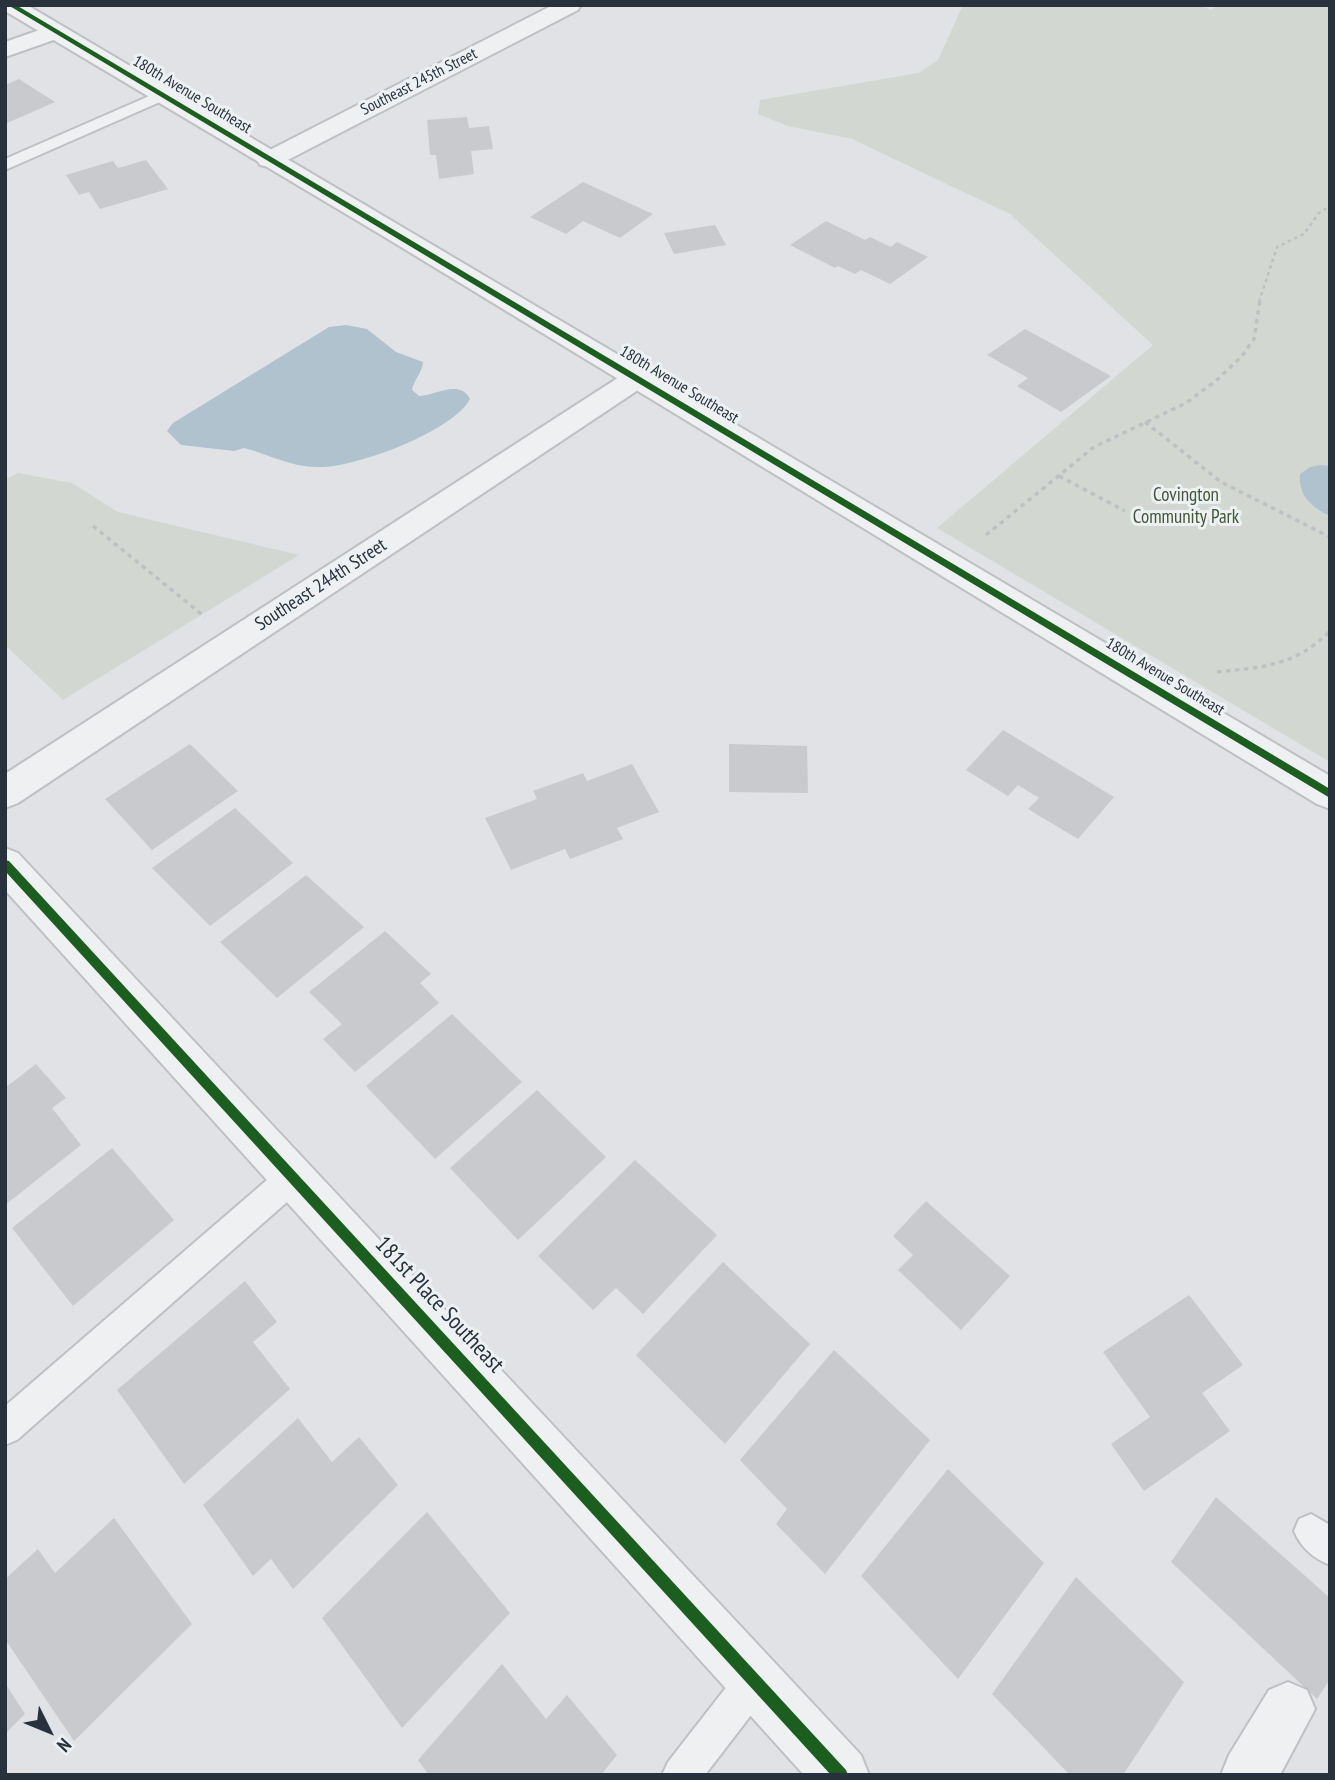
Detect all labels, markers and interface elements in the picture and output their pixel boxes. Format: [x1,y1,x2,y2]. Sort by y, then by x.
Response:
street label: Southeast 245th Street [358,44,480,120]
street label: 180th Avenue Southeast [129,52,255,138]
street label: 180th Avenue Southeast [616,342,742,428]
park label: Covington Community Park [1133,485,1239,529]
street label: Southeast 244th Street [251,534,391,636]
street label: 180th Avenue Southeast [1102,634,1228,720]
street label: 181st Place Southeast [369,1231,509,1379]
north arrow [14,1696,84,1766]
text: N [52,1733,77,1757]

